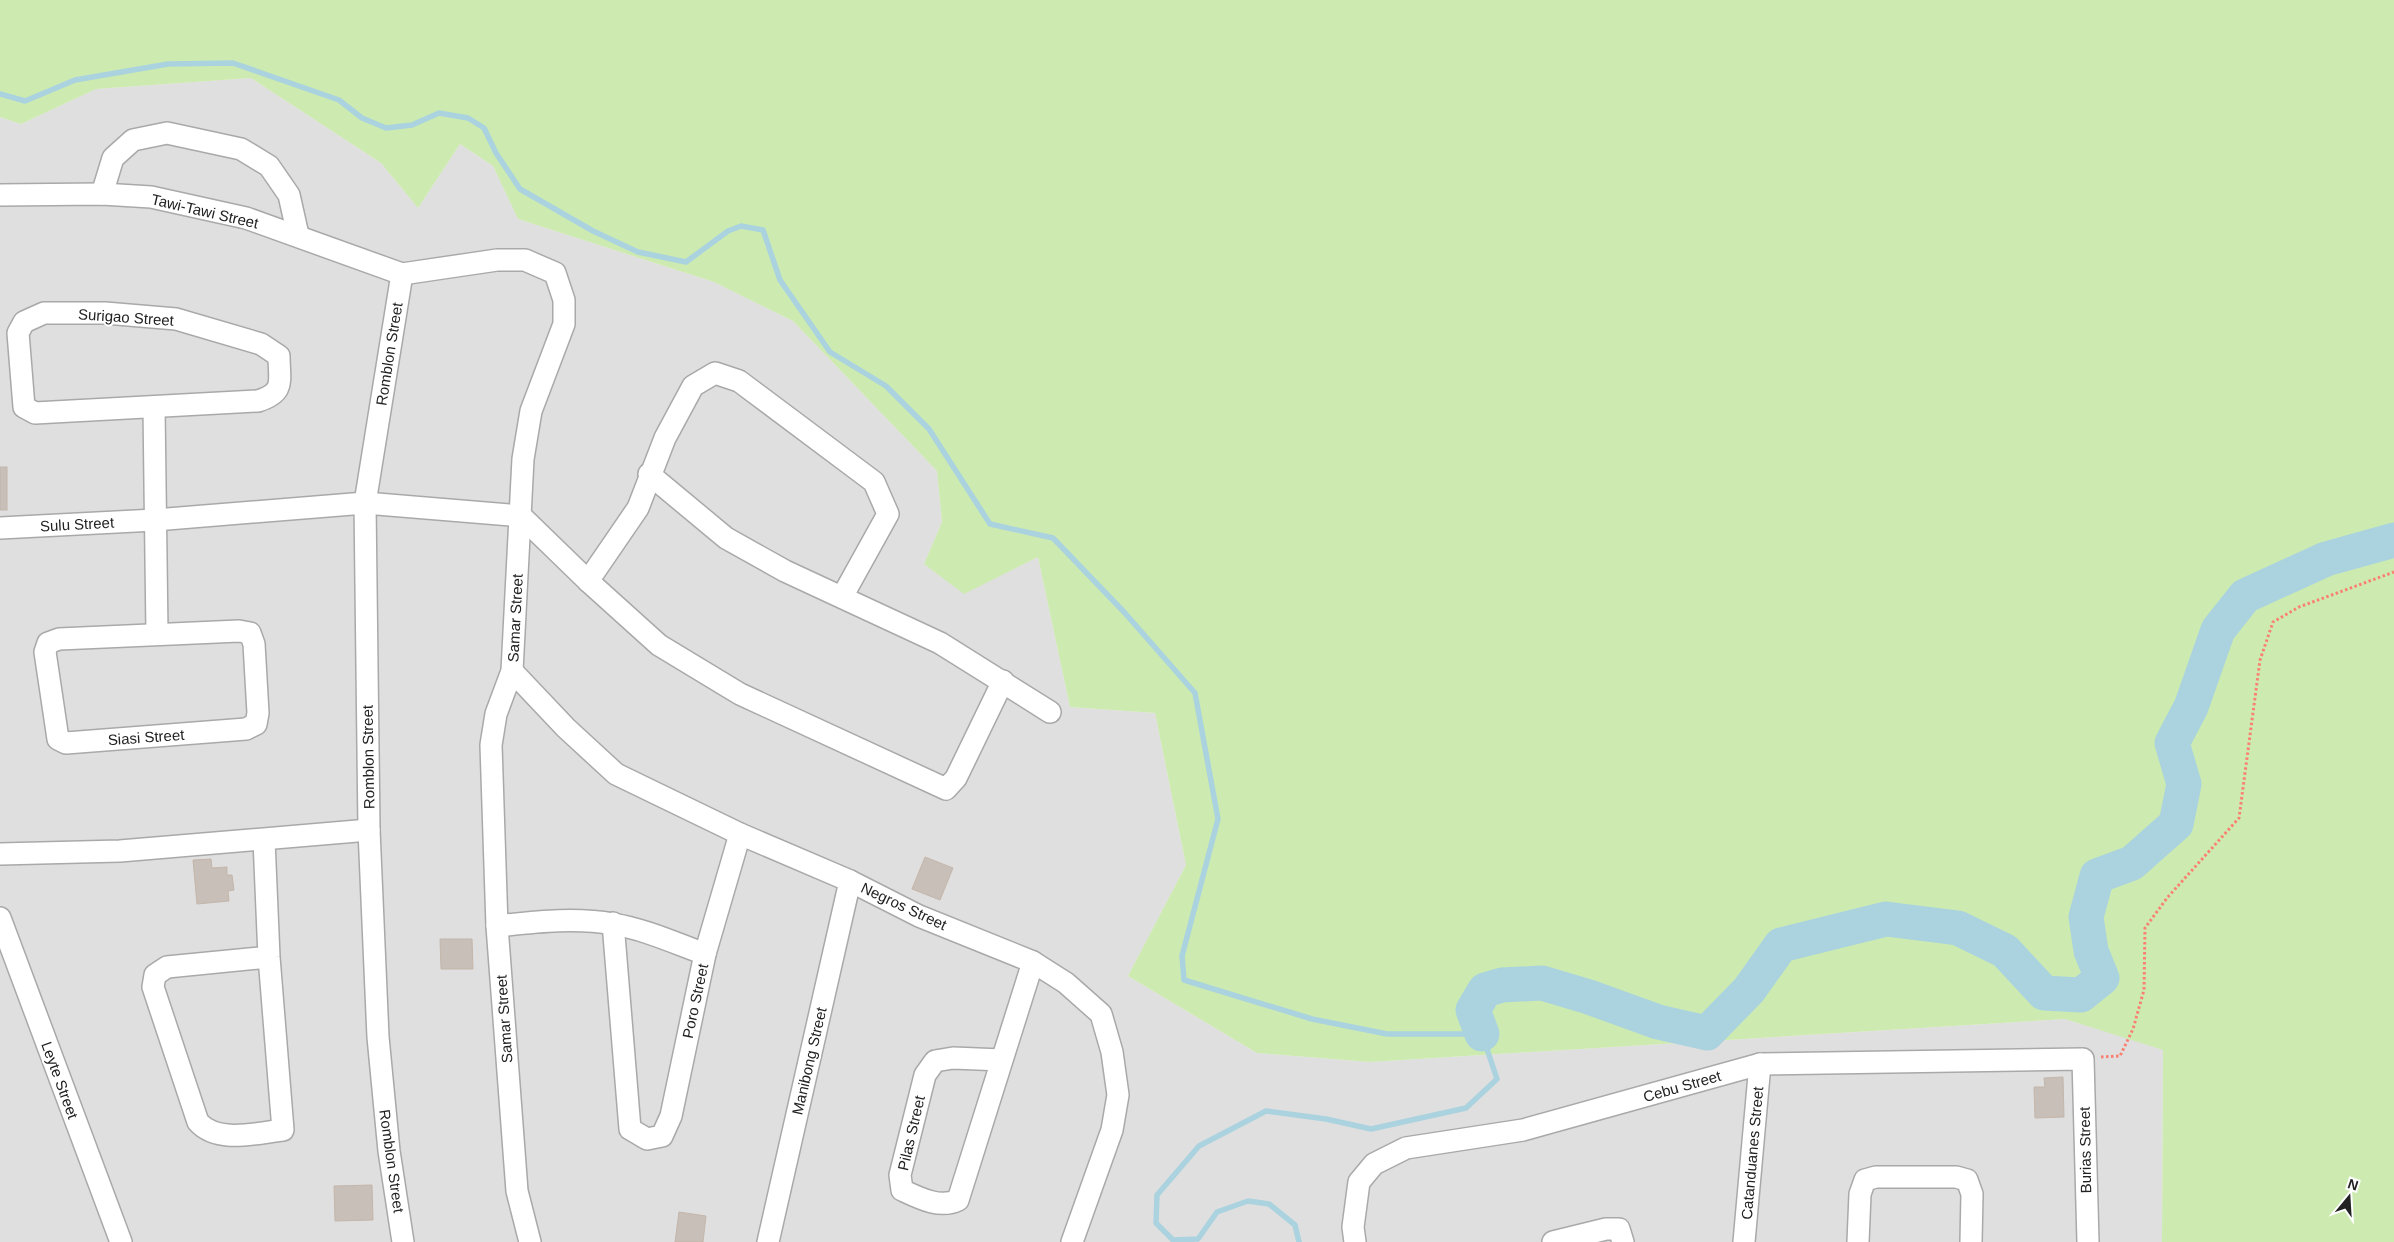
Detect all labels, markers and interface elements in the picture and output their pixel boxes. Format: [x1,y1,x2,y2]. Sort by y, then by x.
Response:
street label: Tawi-Tawi Street [150,190,261,232]
street label: Romblon Street [372,300,406,407]
street label: Surigao Street [78,305,175,329]
street label: Sulu Street [39,514,115,534]
street label: Samar Street [504,573,526,663]
street label: Romblon Street [359,704,377,809]
street label: Siasi Street [107,726,186,748]
street label: Negros Street [858,879,950,934]
street label: Poro Street [679,961,711,1040]
street label: Samar Street [492,974,516,1064]
street label: Manibong Street [788,1005,830,1117]
street label: Leyte Street [38,1039,82,1122]
street label: Cebu Street [1641,1067,1724,1105]
street label: Catanduanes Street [1738,1085,1766,1220]
street label: Pilas Street [894,1093,928,1172]
street label: Burias Street [2076,1106,2094,1194]
street label: Romblon Street [376,1108,408,1215]
north arrow [2324,1172,2374,1222]
text: N [2346,1175,2360,1194]

